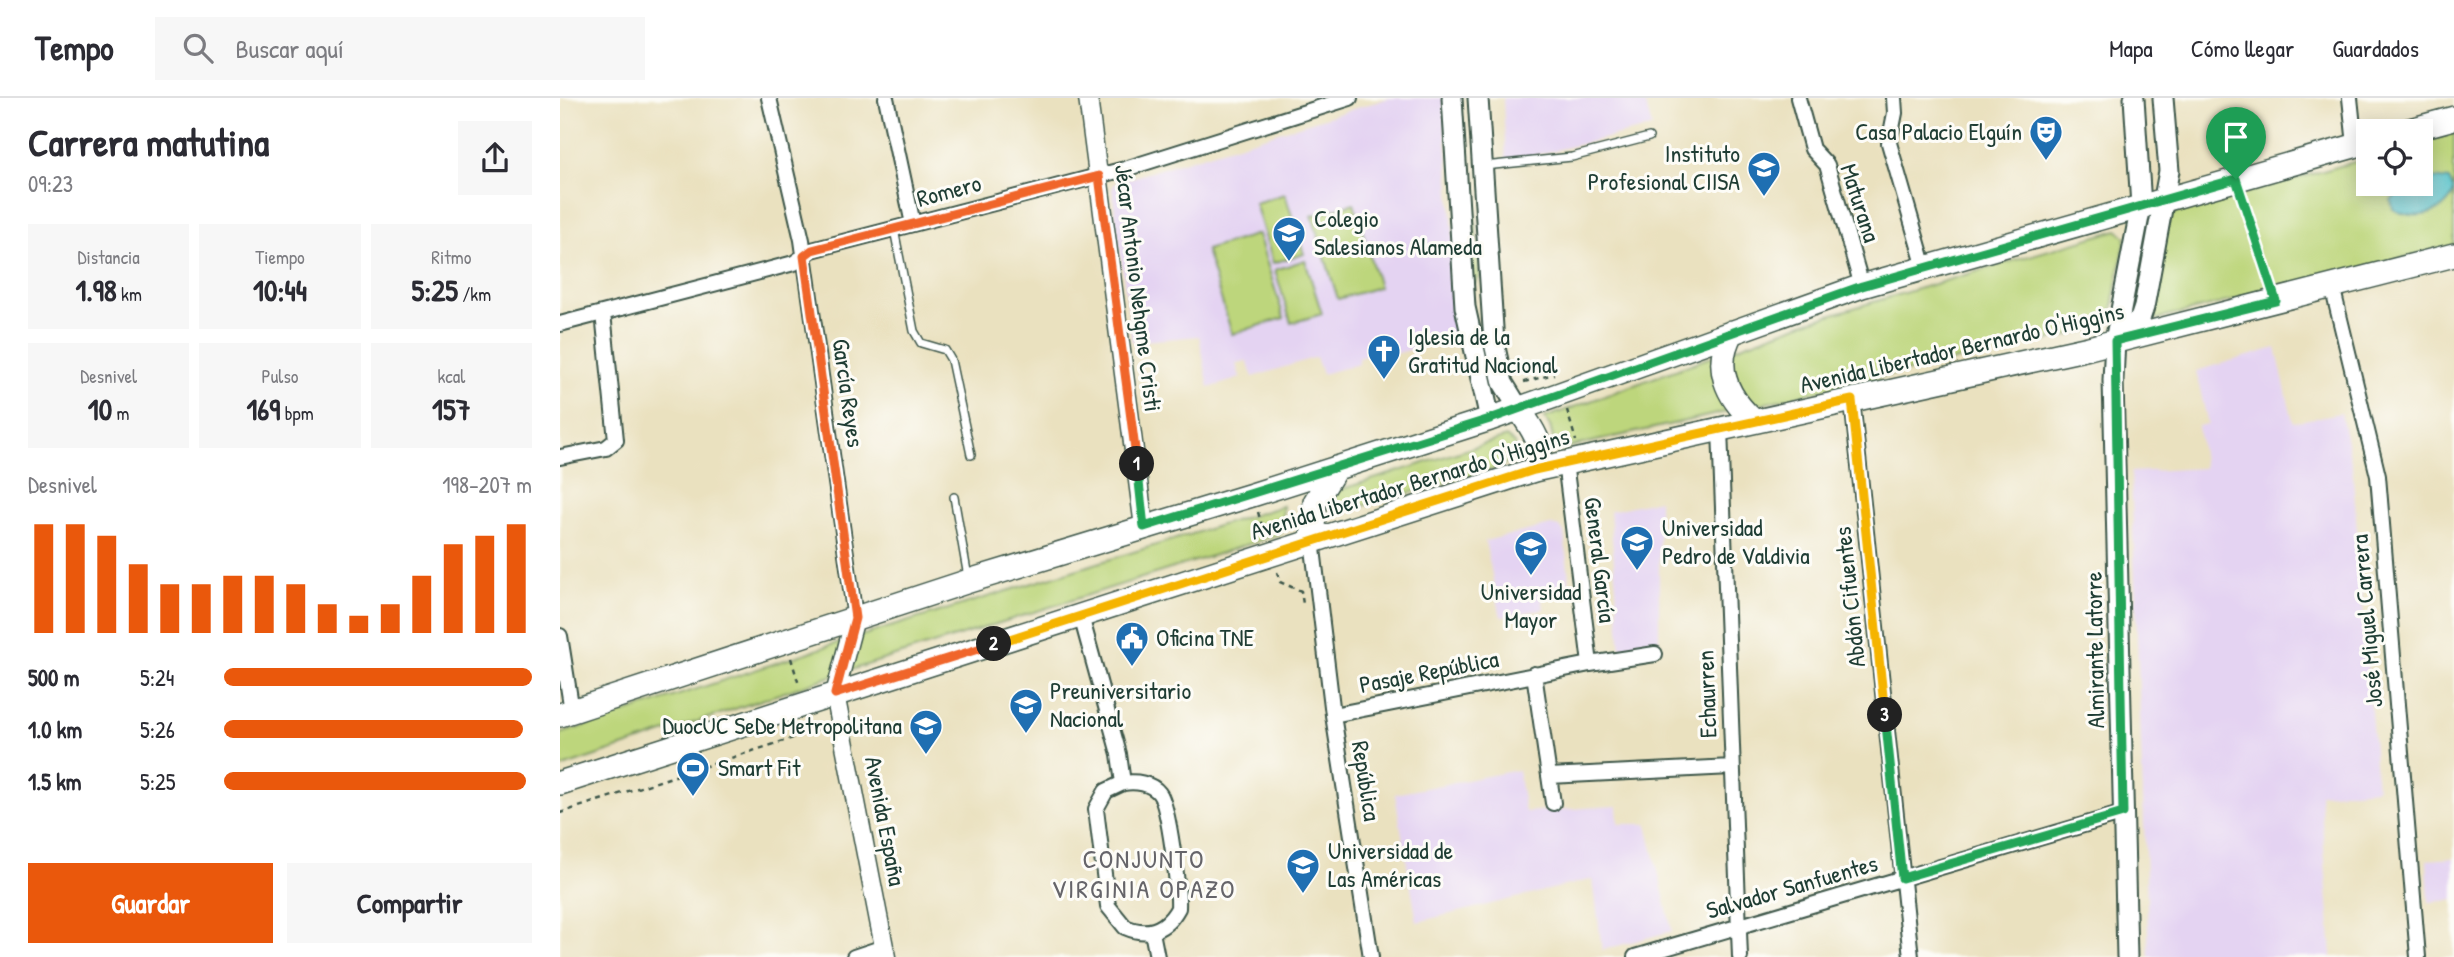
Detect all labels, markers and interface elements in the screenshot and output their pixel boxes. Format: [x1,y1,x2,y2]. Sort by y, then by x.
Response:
search box [155,17,645,80]
text: Tempo [35,26,113,70]
icon: search [179,29,217,67]
text: Buscar aquí [235,31,344,66]
text: Mapa [2109,32,2153,64]
text: Cómo llegar [2191,32,2294,64]
text: Guardados [2332,32,2419,64]
pin [2206,107,2266,179]
theatre icon: Casa Palacio Elguín [2027,113,2065,162]
place label: Casa Palacio Elguín [1855,115,2022,147]
text: Carrera matutina [28,116,269,168]
icon: arrive [2217,118,2255,156]
map controls [2356,119,2433,196]
button: locate [2356,119,2433,196]
button: share [458,121,532,195]
place label: Instituto Profesional CIISA [1588,137,1740,197]
school or university icon: Instituto Profesional CIISA [1745,149,1783,198]
street label: Maturana [1833,159,1889,246]
street label: Jécar Antonio Nehgme Cristi [1108,162,1170,413]
street label: Romero [913,166,985,214]
text: 09:23 [28,168,73,199]
place label: Colegio Salesianos Alameda [1314,202,1482,262]
school or university icon: Colegio Salesianos Alameda [1270,214,1308,263]
text: Distancia [78,244,140,270]
text: Tiempo [255,244,305,270]
text: Ritmo [431,244,471,270]
text: 1.98 [75,270,117,310]
text: 10:44 [253,270,307,310]
text: 5:25 [412,270,458,310]
text: km [117,281,142,307]
text: /km [458,281,491,307]
street label: Avenida Libertador Bernardo O'Higgins [1797,294,2127,400]
place label: Iglesia de la Gratitud Nacional [1408,320,1558,380]
church icon: Iglesia de la Gratitud Nacional [1365,332,1403,381]
street label: García Reyes [826,337,872,449]
text: Desnivel [80,363,137,389]
text: Pulso [262,363,298,389]
text: kcal [437,363,465,389]
text: 10 [88,389,112,429]
text: 169 [246,389,280,429]
text: 157 [432,389,471,429]
text: m [112,400,129,426]
text: bpm [280,400,314,426]
street label: Avenida Libertador Bernardo O'Higgins [1246,419,1573,547]
pin: 1 [1120,446,1154,482]
text: 1 [1133,450,1140,476]
text: Desnivel [28,469,97,500]
text: 198–207 m [442,469,532,500]
street label: General García [1577,495,1625,625]
place label: Universidad Pedro de Valdivia [1662,511,1810,571]
school or university icon: Universidad Pedro de Valdivia [1618,523,1656,572]
street label: Abdón Cifuentes [1826,525,1872,669]
school or university icon: Universidad Mayor [1512,528,1550,577]
street label: José Miguel Carrera [2343,533,2390,709]
street label: Almirante Latorre [2077,571,2111,729]
place label: Universidad Mayor [1481,575,1581,635]
public building icon: Oficina TNE [1113,619,1151,668]
place label: Oficina TNE [1156,621,1254,653]
pin: 2 [976,626,1012,662]
text: 2 [989,630,998,656]
street label: Pasaje República [1357,642,1501,700]
street label: Echaurren [1688,650,1724,739]
text: 500 m [28,662,79,693]
text: 5:24 [140,662,174,693]
place label: Preuniversitario Nacional [1050,674,1191,734]
school or university icon: Preuniversitario Nacional [1007,686,1045,735]
pin: 3 [1868,698,1902,732]
text: 3 [1880,701,1889,727]
school or university icon: DuocUC SeDe Metropolitana [907,707,945,756]
place label: DuocUC SeDe Metropolitana [662,709,902,741]
text: 1.0 km [28,714,82,745]
text: 5:26 [140,714,175,745]
street label: República [1345,738,1389,823]
sports icon: Smart Fit [674,749,712,798]
place label: Smart Fit [718,751,801,783]
street label: Avenida España [858,753,914,888]
text: 1.5 km [28,766,81,797]
text: 5:25 [140,766,176,797]
place label: Universidad de Las Américas [1328,834,1453,894]
district label: CONJUNTO VIRGINIA OPAZO [1051,841,1237,906]
school or university icon: Universidad de Las Américas [1284,846,1322,895]
street label: Salvador Sanfuentes [1702,846,1881,926]
button: Guardar [28,863,273,943]
button: Compartir [287,863,532,943]

